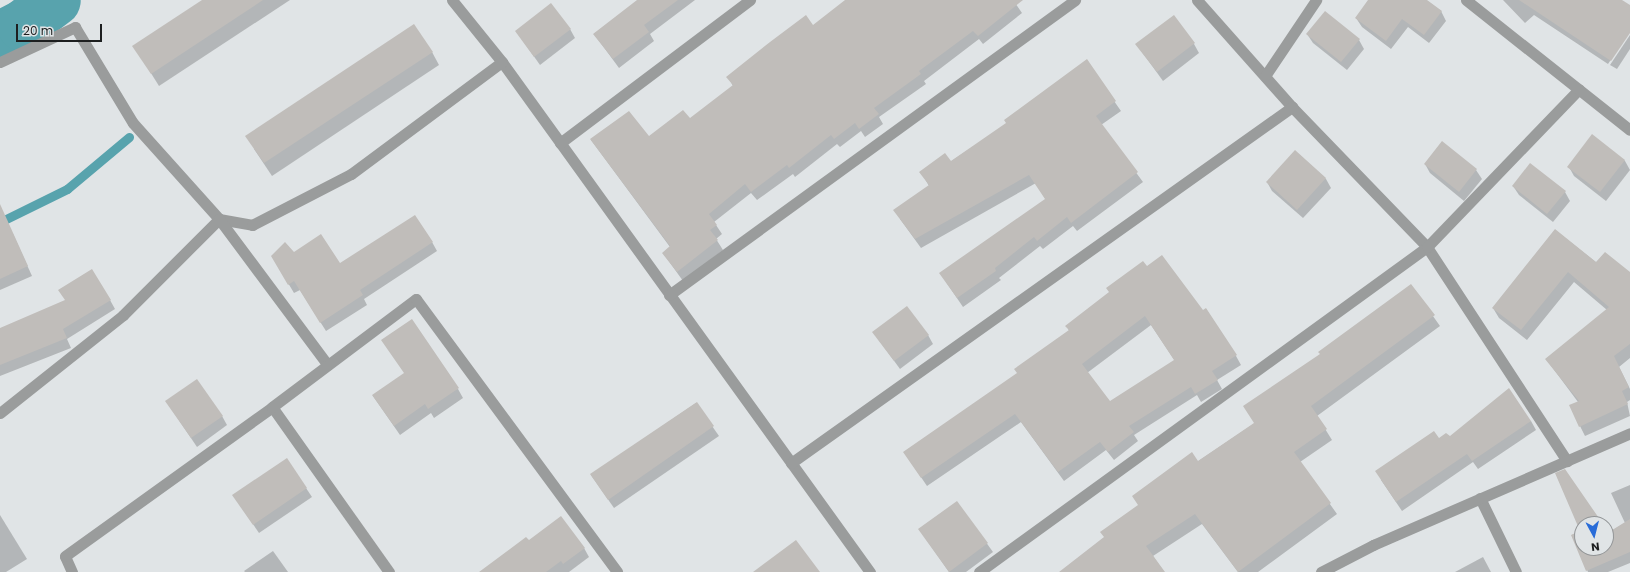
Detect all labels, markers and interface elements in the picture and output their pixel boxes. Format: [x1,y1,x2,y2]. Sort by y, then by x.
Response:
scale bar [18,16,104,42]
text: 20 m [23,22,53,39]
north arrow [1574,516,1614,556]
text: N [1590,538,1600,555]

